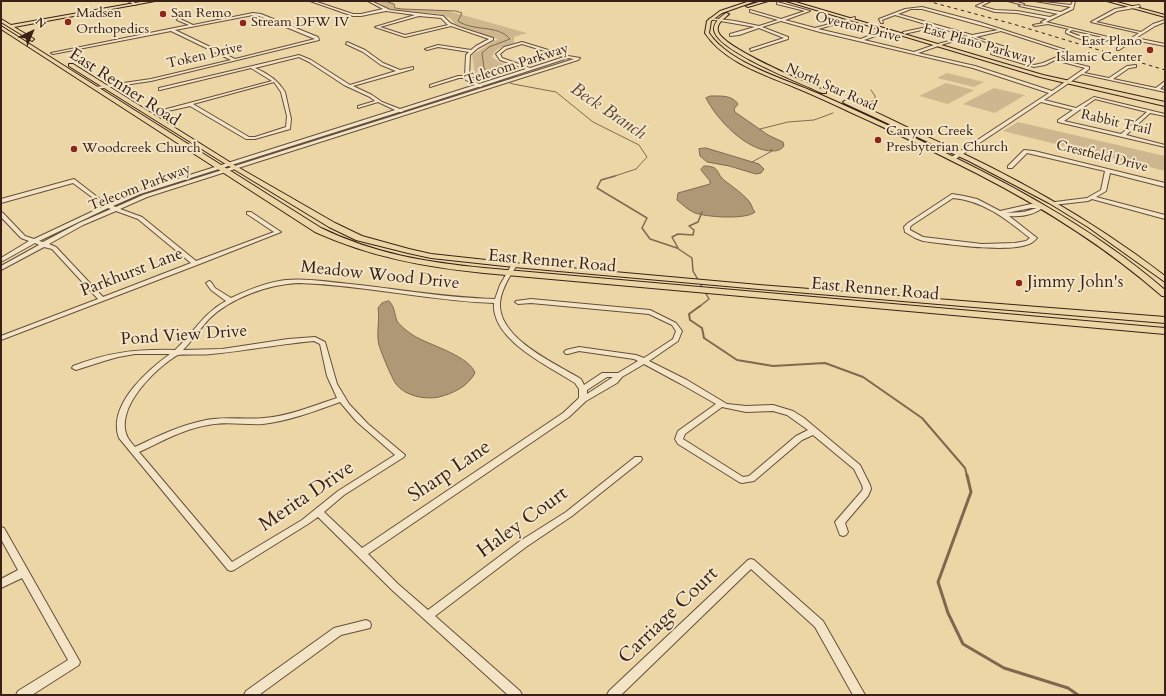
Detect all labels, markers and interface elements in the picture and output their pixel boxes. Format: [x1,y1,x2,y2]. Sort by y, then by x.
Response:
place label: Madsen Orthopedics [76,6,149,38]
place label: San Remo [171,6,231,22]
marker: San Remo [158,9,168,19]
street label: Overton Drive [813,9,903,47]
north arrow [12,12,52,52]
text: N [32,14,49,32]
place label: Stream DFW IV [251,15,349,31]
marker: Madsen Orthopedics [63,17,73,27]
marker: Stream DFW IV [238,18,248,28]
street label: East Plano Parkway [921,21,1037,69]
place label: East Plano Islamic Center [1056,34,1142,66]
street label: Token Drive [165,39,245,73]
street label: Telecom Parkway [463,40,571,90]
street label: East Renner Road [65,45,183,131]
marker: East Plano Islamic Center [1145,45,1155,55]
street label: North Star Road [783,60,879,116]
water label: Beck Branch [566,79,650,145]
street label: Rabbit Trail [1079,107,1153,139]
place label: Canyon Creek Presbyterian Church [886,124,1008,156]
marker: Canyon Creek Presbyterian Church [873,135,883,145]
street label: Crestfield Drive [1054,137,1150,177]
place label: Woodcreek Church [82,141,201,157]
marker: Woodcreek Church [69,144,79,154]
street label: Telecom Parkway [87,161,193,215]
street label: Parkhurst Lane [78,244,186,302]
street label: East Renner Road [487,246,617,278]
street label: Meadow Wood Drive [300,258,460,294]
place label: Jimmy John's [1027,273,1123,293]
street label: East Renner Road [810,274,940,306]
marker: Jimmy John's [1014,278,1024,288]
street label: Pond View Drive [120,321,248,351]
street label: Sharp Lane [404,436,496,508]
street label: Merita Drive [255,456,359,538]
street label: Haley Court [473,482,573,564]
street label: Carriage Court [614,563,724,669]

